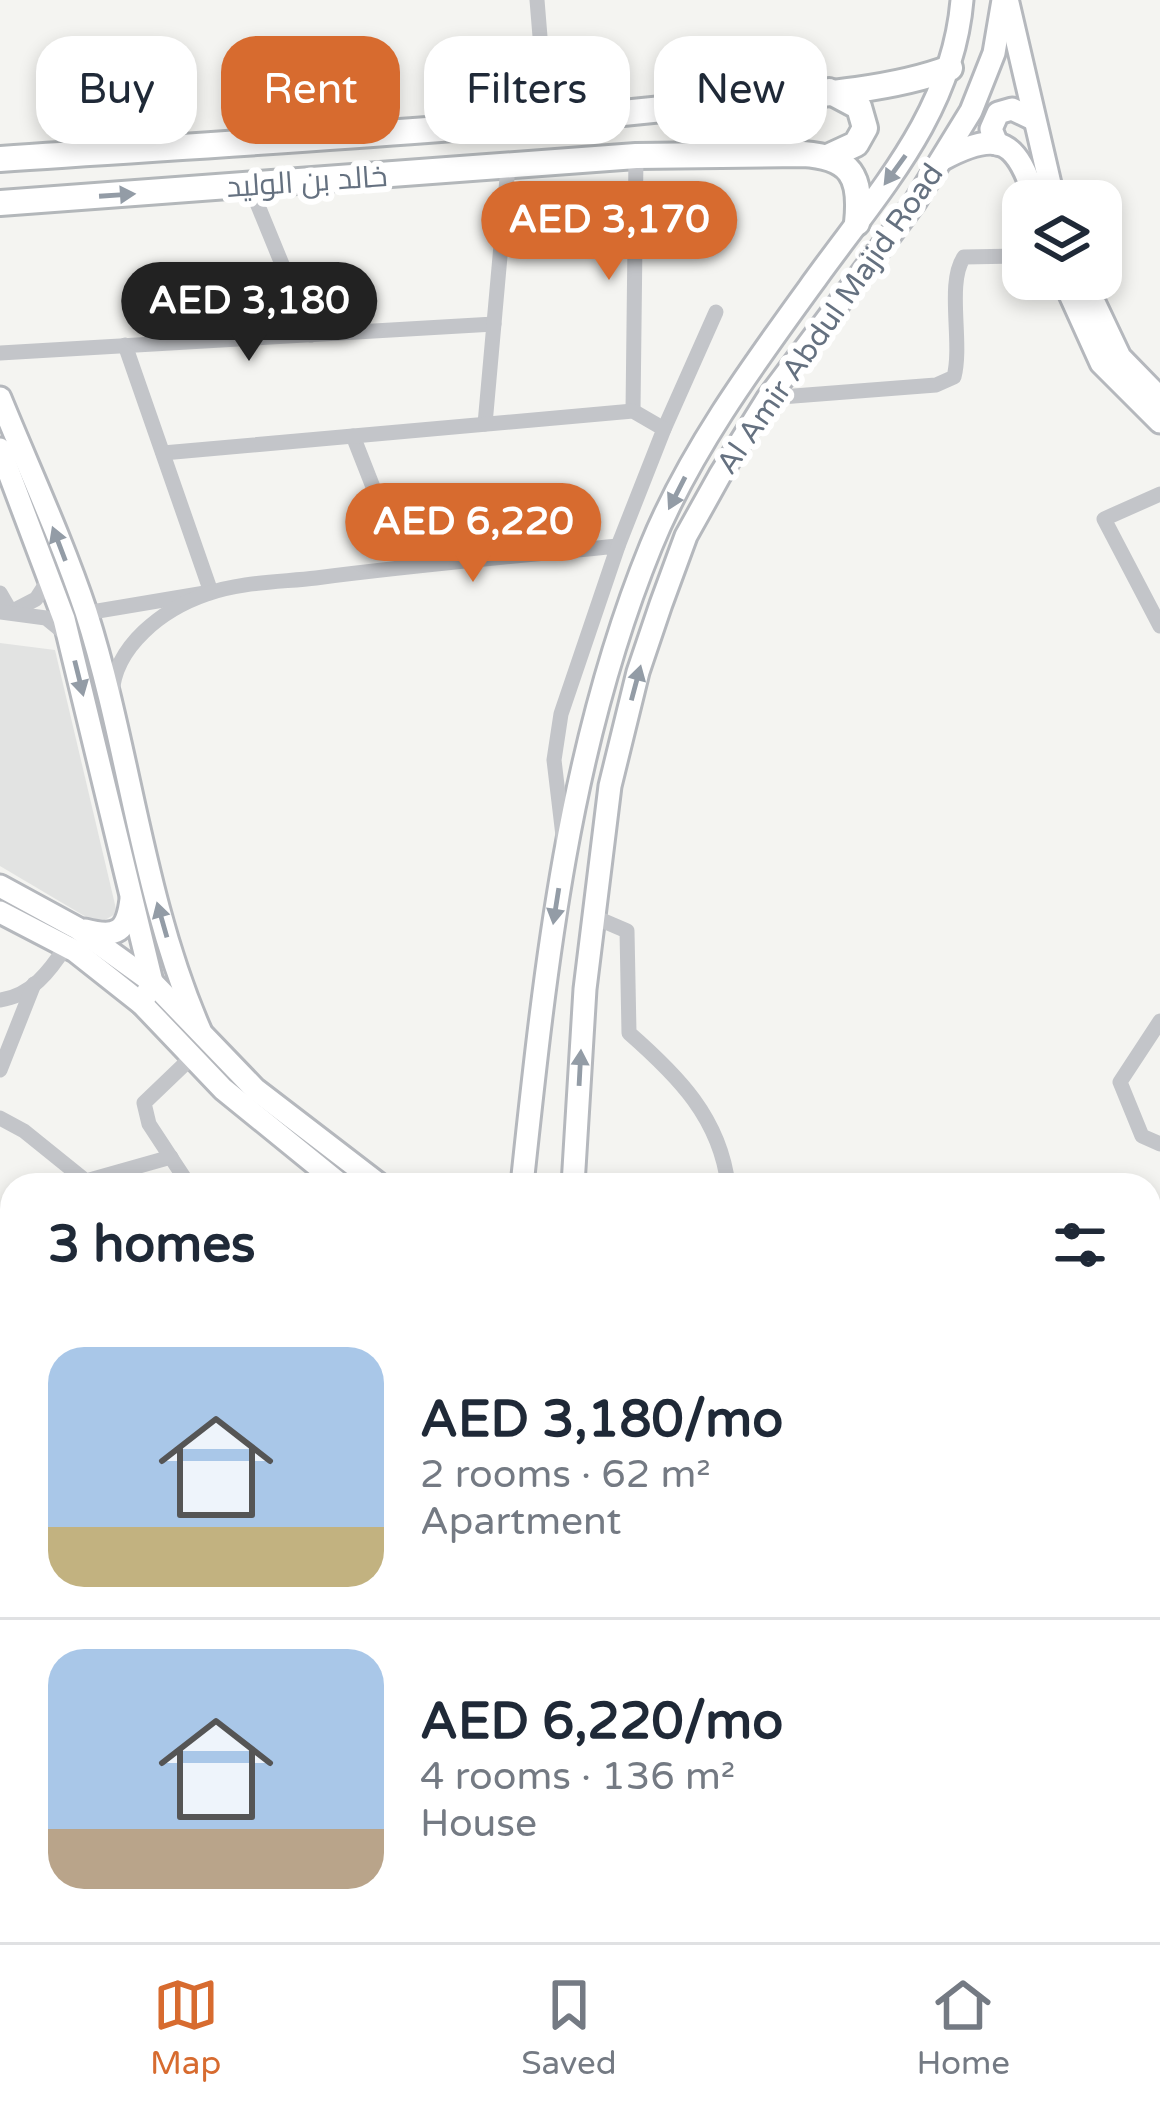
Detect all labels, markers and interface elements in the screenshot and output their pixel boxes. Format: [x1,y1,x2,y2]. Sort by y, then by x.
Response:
chip: Buy [36,36,197,144]
chip: Rent [221,36,400,144]
chip: Filters [424,36,630,144]
chip: New [654,36,827,144]
one-way arrow [884,154,908,186]
street label: Al Amir Abdul Majid Road [709,157,951,481]
street label: خالد بن الوليد [225,158,389,206]
map controls [1002,180,1122,300]
button: layers [1002,180,1122,300]
pin: AED 3,170 [472,181,746,283]
one-way arrow [99,186,136,205]
text: AED 3,170 [508,196,710,243]
pin: AED 3,180 [112,262,386,364]
text: AED 3,180 [148,277,350,324]
one-way arrow [668,476,688,511]
pin: AED 6,220 [336,483,610,585]
text: AED 6,220 [372,498,574,545]
one-way arrow [49,526,68,562]
one-way arrow [70,660,89,697]
one-way arrow [627,664,646,701]
one-way arrow [547,888,566,925]
one-way arrow [152,901,170,938]
one-way arrow [571,1048,590,1086]
icon: filters [1047,1212,1113,1278]
text: 3 homes [48,1214,256,1276]
text: AED 3,180/mo [420,1389,783,1451]
icon: home [144,1395,288,1539]
text: 2 rooms · 62 m² [420,1451,711,1498]
text: Apartment [420,1498,621,1545]
text: AED 6,220/mo [420,1691,783,1753]
icon: home [144,1697,288,1841]
text: 4 rooms · 136 m² [420,1753,735,1800]
text: House [420,1800,537,1847]
tab: Map [150,1972,221,2083]
tab: Saved [521,1972,617,2083]
tab: Home [917,1972,1010,2083]

